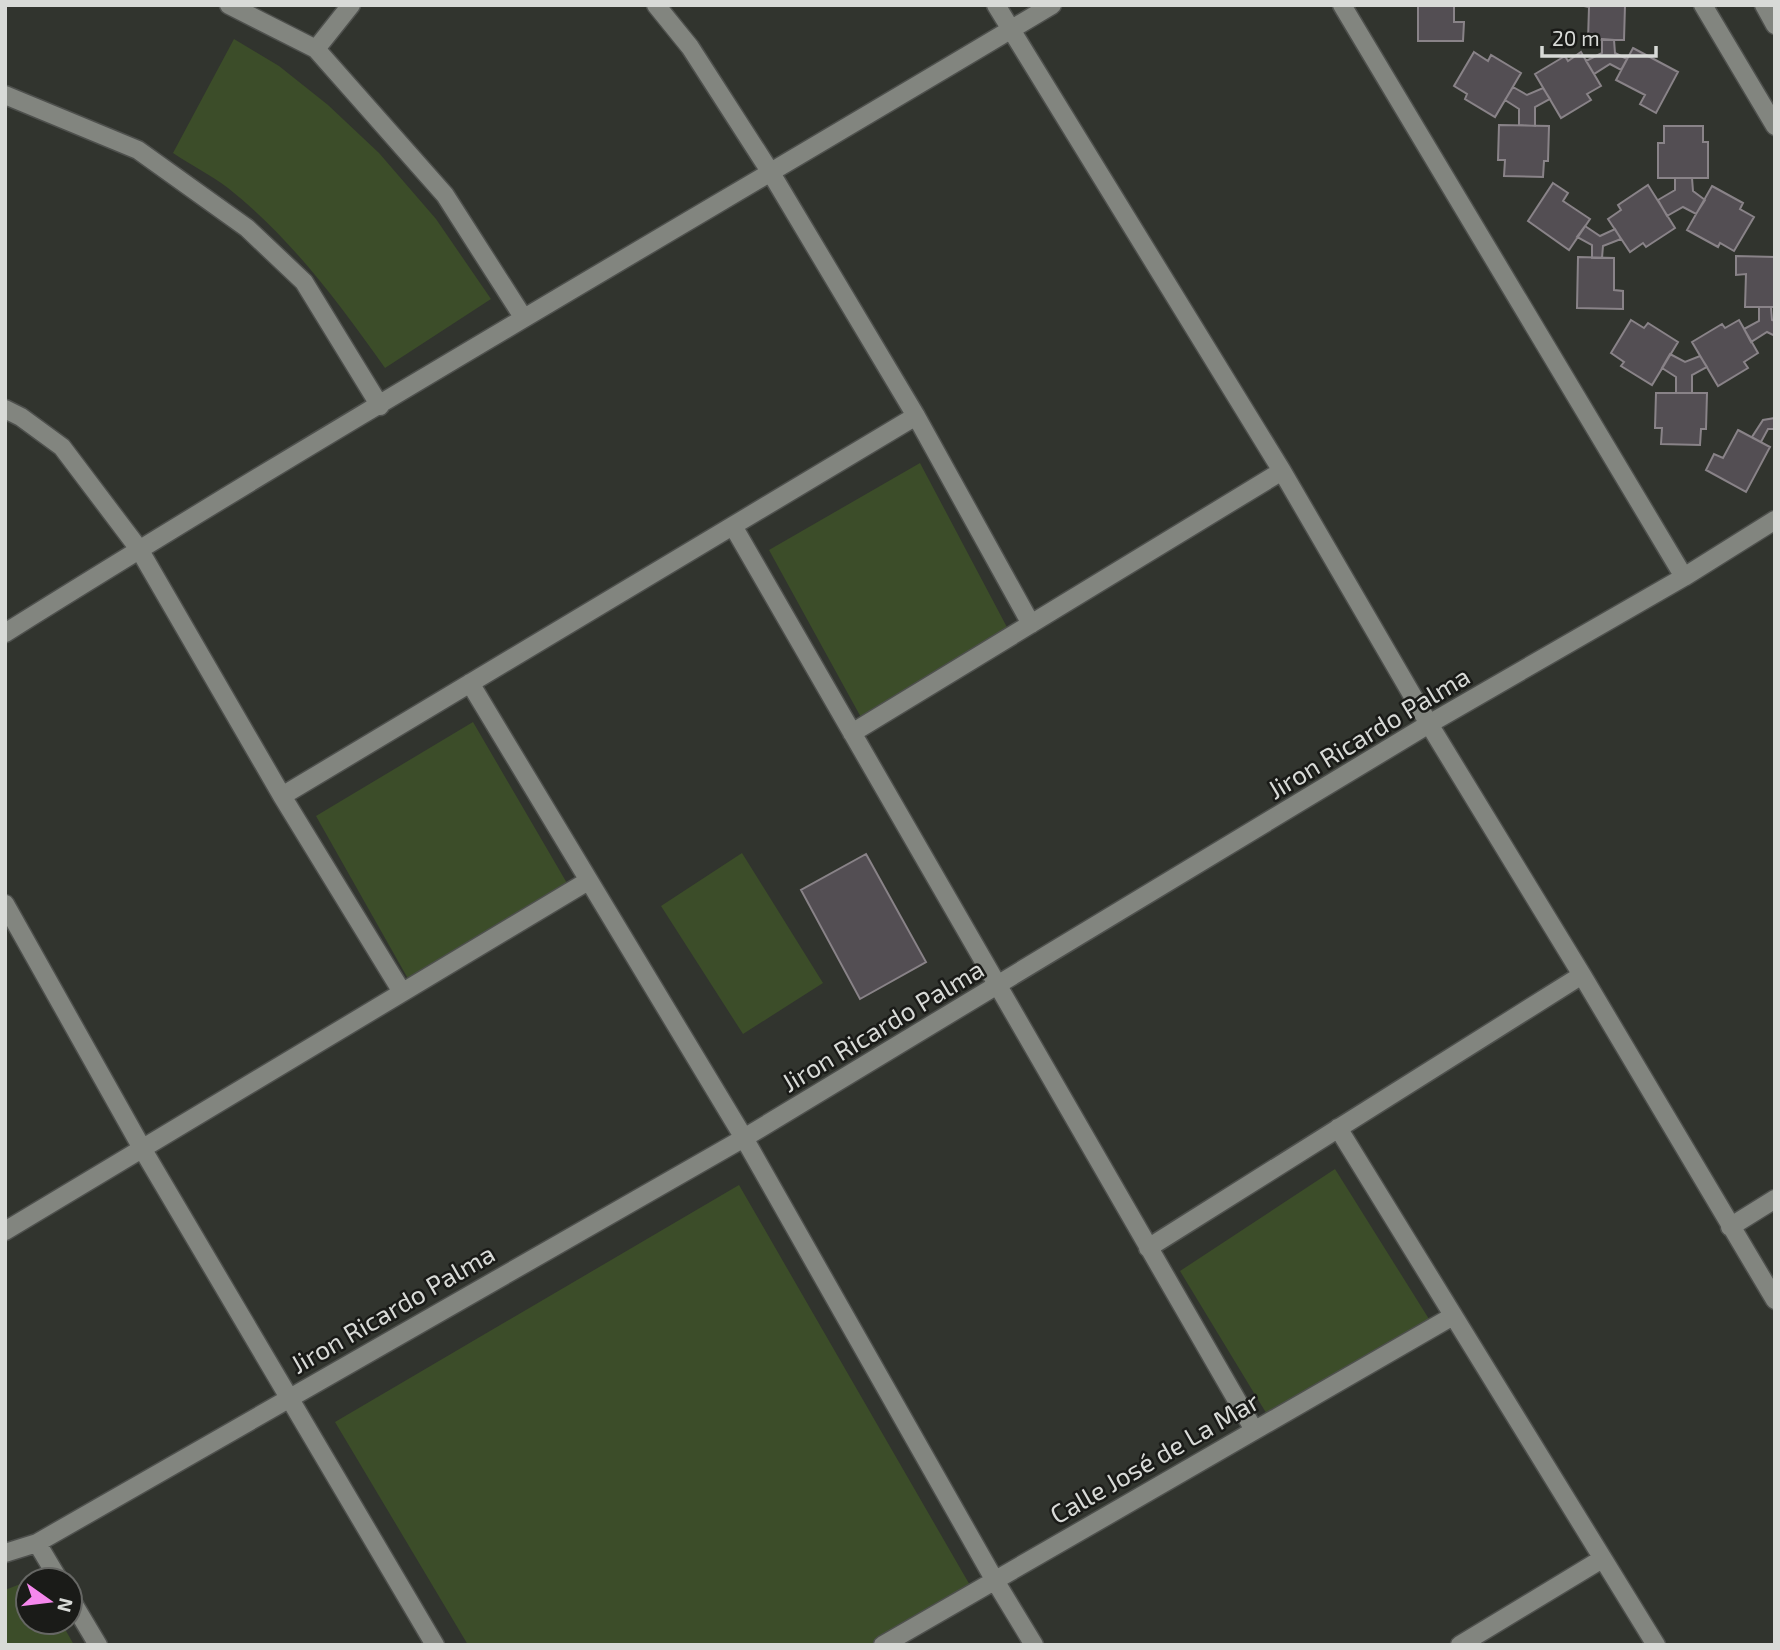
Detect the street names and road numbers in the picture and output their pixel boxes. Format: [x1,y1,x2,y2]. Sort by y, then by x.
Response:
street label: Jiron Ricardo Palma [1261,659,1475,805]
street label: Jiron Ricardo Palma [775,952,989,1098]
street label: Jiron Ricardo Palma [284,1237,500,1379]
street label: Calle José de La Mar [1044,1385,1264,1529]

